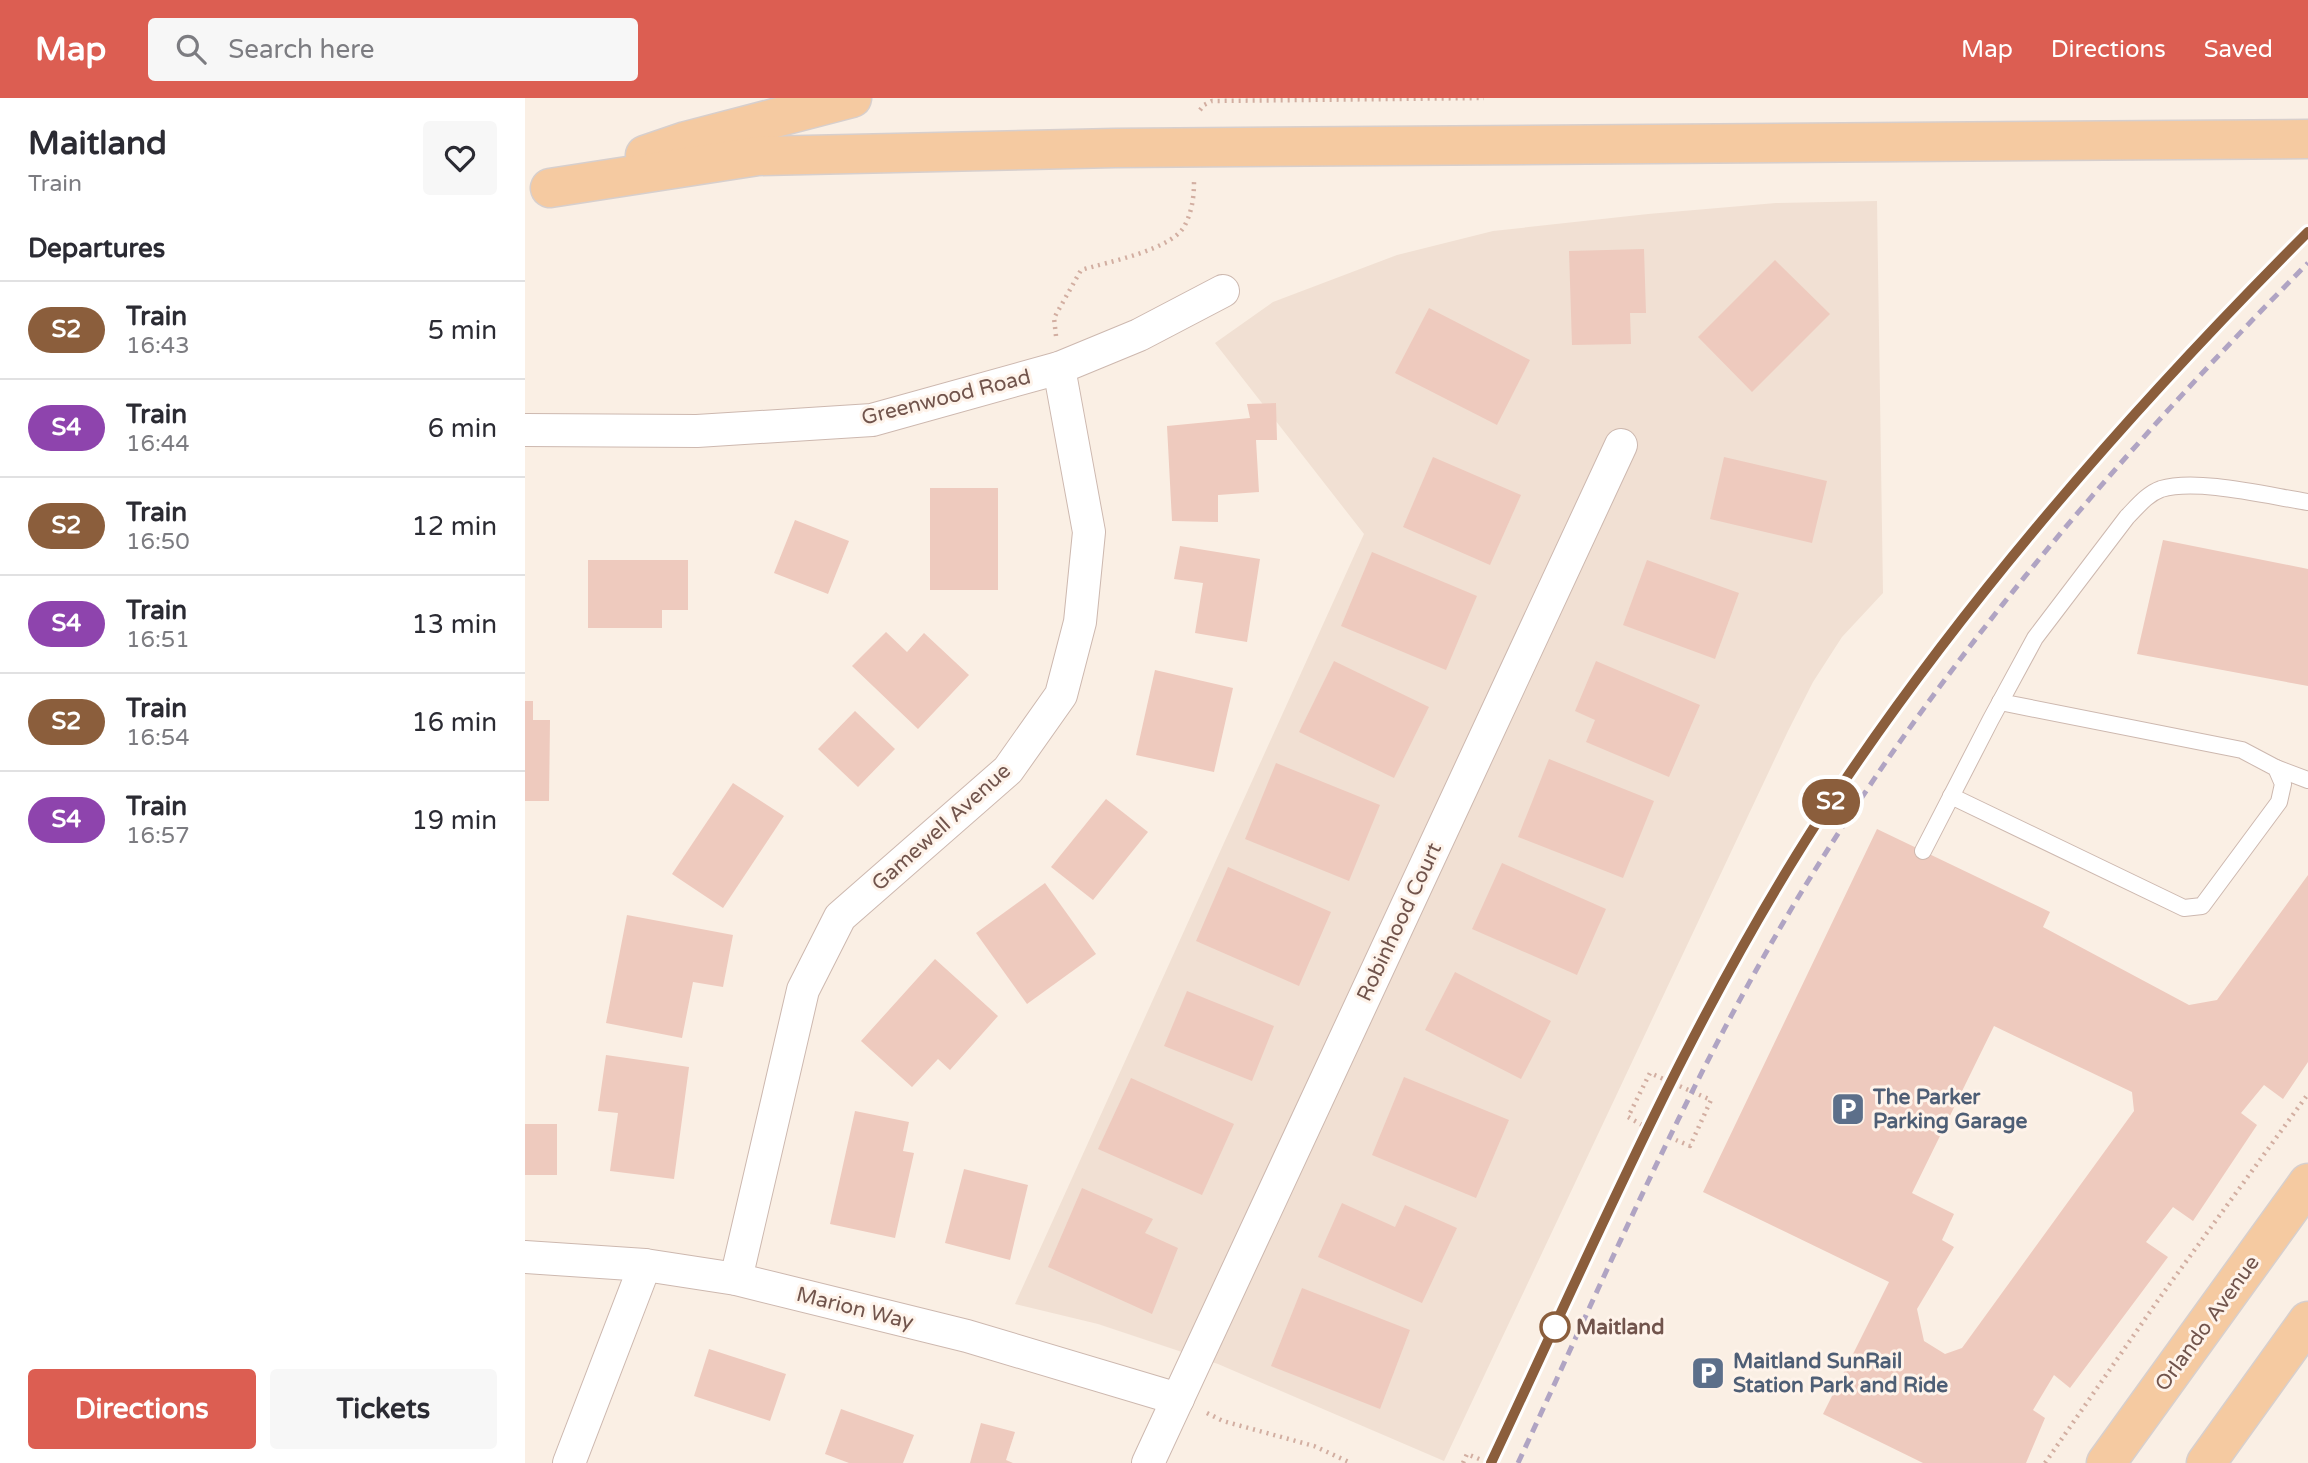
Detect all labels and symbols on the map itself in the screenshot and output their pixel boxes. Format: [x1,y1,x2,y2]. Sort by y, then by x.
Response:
street label: Greenwood Road [859,364,1033,431]
street label: Gamewell Avenue [867,758,1016,896]
line badge: S2 [1799,779,1863,825]
street label: Robinhood Court [1352,839,1447,1005]
place label: The Parker Parking Garage [1872,1085,2027,1134]
parking icon: The Parker Parking Garage [1829,1090,1867,1128]
street label: Orlando Avenue [2150,1251,2265,1396]
street label: Marion Way [794,1282,916,1335]
marker: Maitland [1540,1312,1570,1342]
place label: Maitland [1576,1315,1664,1340]
place label: Maitland SunRail Station Park and Ride [1733,1349,1948,1398]
parking icon: Maitland SunRail Station Park and Ride [1689,1354,1727,1392]

